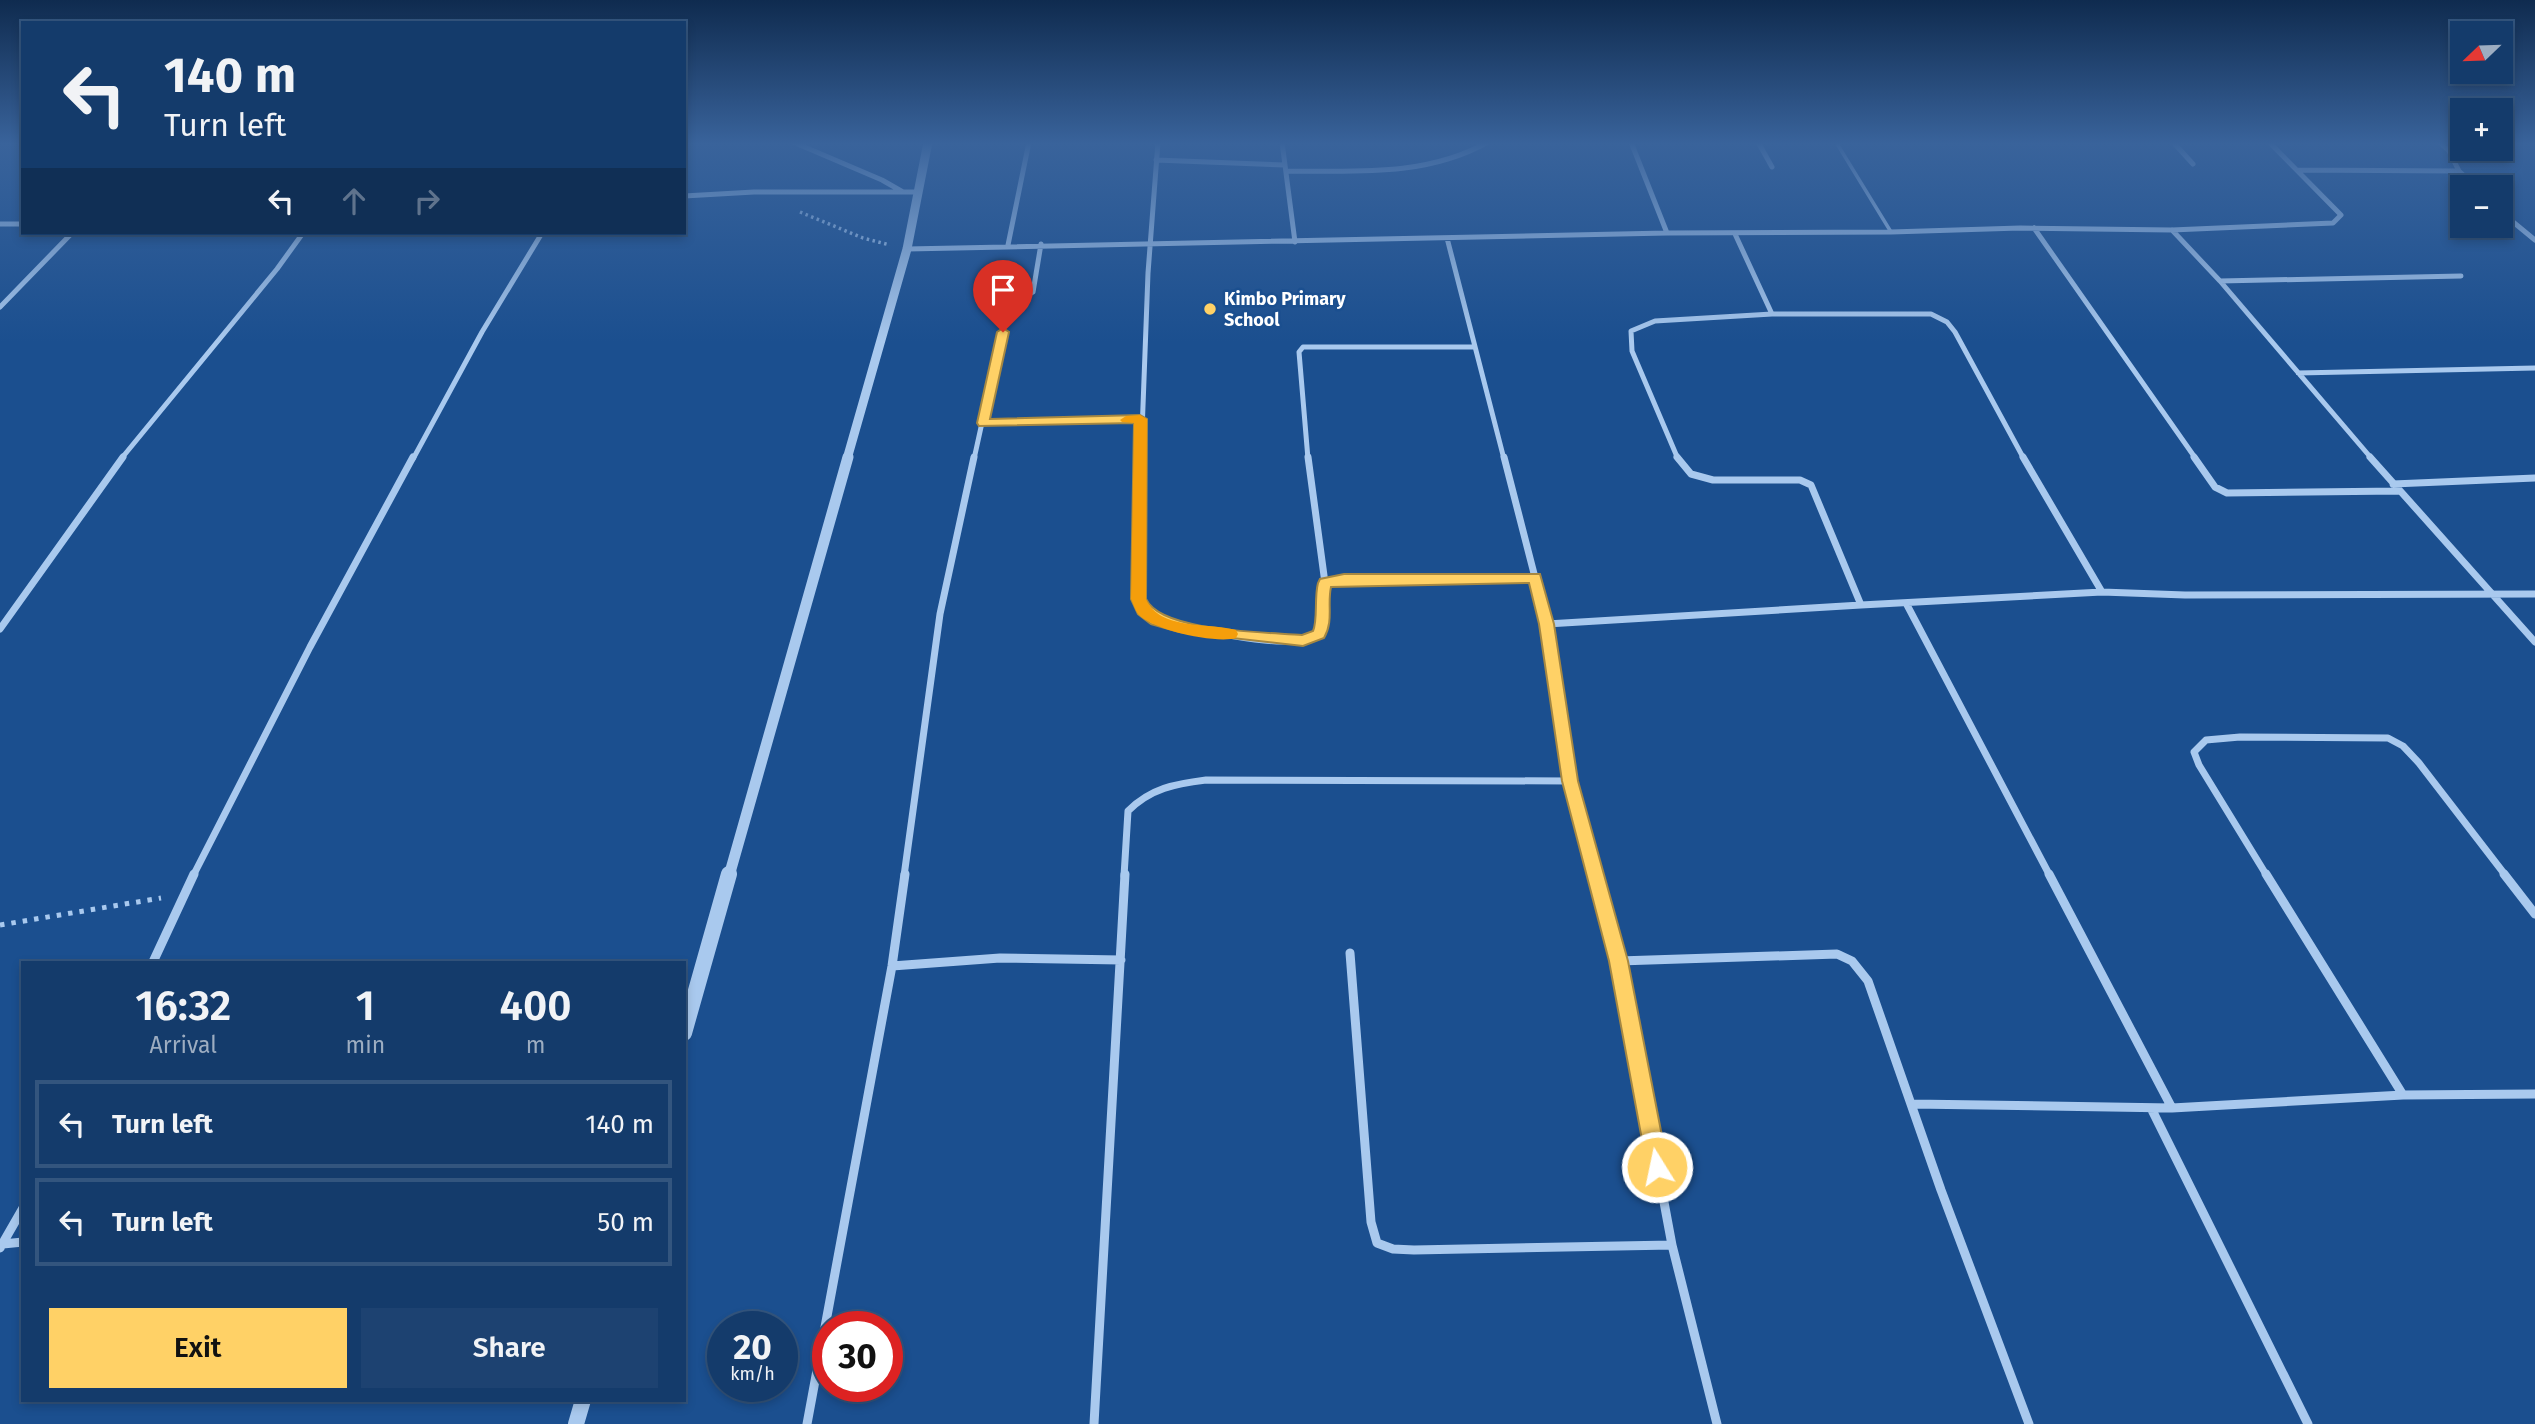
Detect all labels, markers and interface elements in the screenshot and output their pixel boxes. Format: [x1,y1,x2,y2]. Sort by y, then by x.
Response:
north arrow [2450,21,2513,84]
map controls [2450,21,2513,238]
text: 140 m [164,46,296,105]
icon: left [49,49,140,140]
button: + [2450,98,2513,161]
text: Turn left [164,106,286,144]
button: − [2450,175,2513,238]
icon: left [262,182,300,220]
icon: ahead [335,182,373,220]
icon: right [408,182,446,220]
pin [973,260,1033,332]
icon: arrive [984,271,1022,309]
place label: Kimbo Primary School [1224,288,1346,331]
marker: Kimbo Primary School [1202,301,1218,317]
text: 16:32 [135,981,231,1031]
text: 1 [356,981,375,1031]
text: 400 [500,981,572,1031]
text: Arrival [150,1031,217,1059]
text: min [346,1031,385,1059]
text: m [526,1031,545,1059]
icon: left [53,1105,91,1143]
text: Turn left [112,1109,213,1140]
text: 140 m [585,1109,654,1140]
position arrow [1620,1130,1694,1204]
icon: left [53,1203,91,1241]
text: Turn left [112,1207,213,1238]
text: 50 m [597,1207,654,1238]
button: Exit [49,1308,347,1388]
button: Share [361,1308,658,1388]
speed limit sign: 30 [812,1311,903,1402]
text: 20 [733,1326,772,1368]
text: km/h [730,1363,775,1385]

